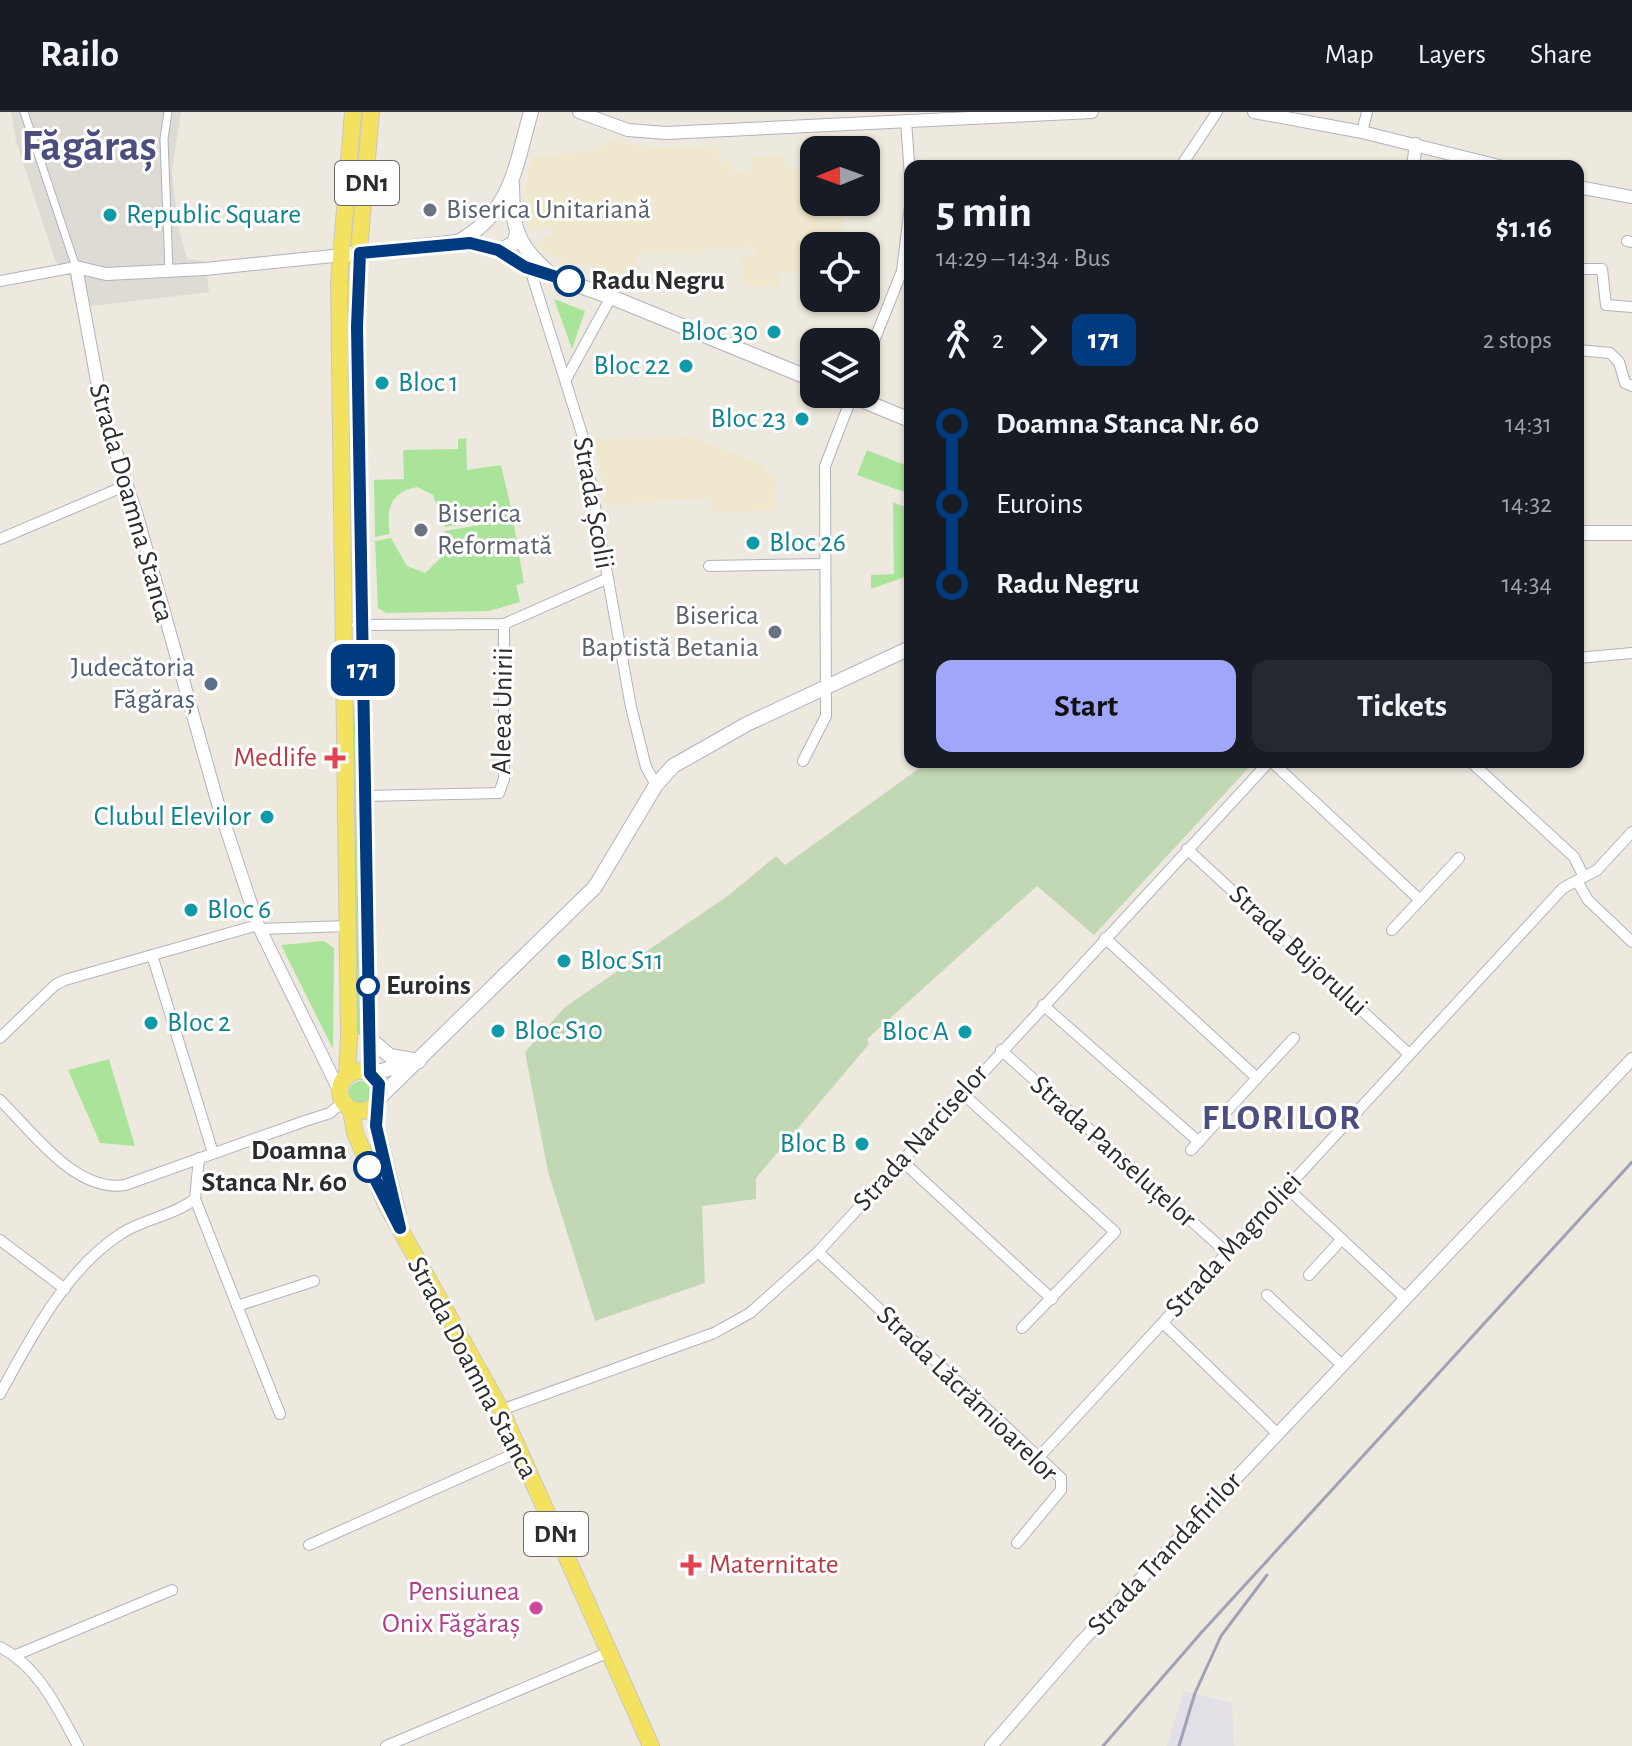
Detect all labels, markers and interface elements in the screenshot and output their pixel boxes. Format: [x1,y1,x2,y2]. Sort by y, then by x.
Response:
text: Railo [40,36,119,74]
text: Map [1325,41,1374,69]
text: Layers [1418,41,1486,69]
text: Share [1530,41,1592,69]
district label: Făgăraș [21,125,157,172]
north arrow [800,136,880,216]
map controls [800,136,880,408]
road number: DN1 [335,161,399,205]
text: 5 min [936,191,1032,235]
place label: Biserica Unitariană [446,196,651,224]
place label: Republic Square [126,201,301,229]
marker: Biserica Unitariană [421,201,439,219]
marker: Republic Square [101,206,119,224]
text: $1.16 [1496,213,1552,243]
button: locate [800,232,880,312]
text: 14:29 – 14:34 · Bus [936,245,1110,271]
marker: Radu Negru [554,266,584,296]
place label: Radu Negru [591,267,725,295]
place label: Bloc 30 [681,318,758,346]
icon: walk [936,318,980,362]
icon: forward [1016,318,1060,362]
marker: Bloc 30 [765,323,783,341]
text: 171 [1088,326,1120,354]
text: 2 [992,327,1004,353]
text: 2 stops [1483,327,1552,353]
button: layers [800,328,880,408]
place label: Bloc 22 [593,352,670,380]
marker: Bloc 22 [677,357,695,375]
place label: Bloc 1 [398,369,459,397]
marker: Bloc 1 [373,374,391,392]
street label: Strada Doamna Stanca [83,380,179,626]
place label: Bloc 23 [711,405,786,433]
text: Doamna Stanca Nr. 60 [996,409,1259,439]
marker: Bloc 23 [793,410,811,428]
text: 14:31 [1505,411,1552,437]
street label: Strada Școlii [567,435,618,571]
text: Euroins [996,489,1083,519]
text: 14:32 [1502,491,1552,517]
place label: Biserica Reformată [437,500,552,560]
marker: Biserica Reformată [412,521,430,539]
place label: Bloc 26 [769,529,846,557]
marker: Bloc 26 [744,534,762,552]
text: Radu Negru [996,569,1139,599]
text: 14:34 [1501,571,1552,597]
place label: Biserica Baptistă Betania [581,602,759,662]
marker: Biserica Baptistă Betania [766,623,784,641]
line badge: 171 [317,644,409,696]
street label: Aleea Unirii [488,647,518,775]
place label: Judecătoria Făgăraș [71,654,195,715]
text: 171 [347,656,379,684]
button: Start [936,660,1236,752]
button: Tickets [1252,660,1552,752]
marker: Judecătoria Făgăraș [202,675,220,693]
place label: Medlife [233,744,317,772]
marker: Medlife [324,747,346,769]
place label: Clubul Elevilor [94,803,251,831]
marker: Clubul Elevilor [258,808,276,826]
street label: Strada Bujorului [1224,880,1372,1022]
place label: Bloc 6 [207,896,271,924]
marker: Bloc 6 [182,901,200,919]
place label: Bloc S11 [580,947,664,975]
marker: Bloc S11 [555,952,573,970]
place label: Euroins [386,972,471,1000]
marker: Euroins [357,975,379,997]
place label: Bloc 2 [167,1009,231,1037]
marker: Bloc 2 [142,1014,160,1032]
place label: Bloc S10 [514,1017,603,1045]
place label: Bloc A [882,1018,949,1046]
marker: Bloc S10 [489,1022,507,1040]
marker: Bloc A [956,1023,974,1041]
street label: Strada Narciselor [848,1059,994,1217]
street label: Strada Panseluțelor [1024,1071,1201,1234]
district label: FLORILOR [1202,1100,1362,1136]
place label: Bloc B [780,1130,846,1158]
marker: Bloc B [853,1135,871,1153]
place label: Doamna Stanca Nr. 60 [202,1137,347,1197]
marker: Doamna Stanca Nr. 60 [354,1152,384,1182]
street label: Strada Magnoliei [1160,1167,1308,1323]
street label: Strada Doamna Stanca [402,1252,542,1484]
street label: Strada Lăcrămioarelor [871,1301,1063,1487]
street label: Strada Trandafirilor [1083,1467,1247,1641]
road number: DN1 [524,1512,588,1556]
place label: Maternitate [709,1551,839,1579]
marker: Maternitate [680,1554,702,1576]
place label: Pensiunea Onix Făgăraș [382,1578,520,1639]
marker: Pensiunea Onix Făgăraș [527,1599,545,1617]

